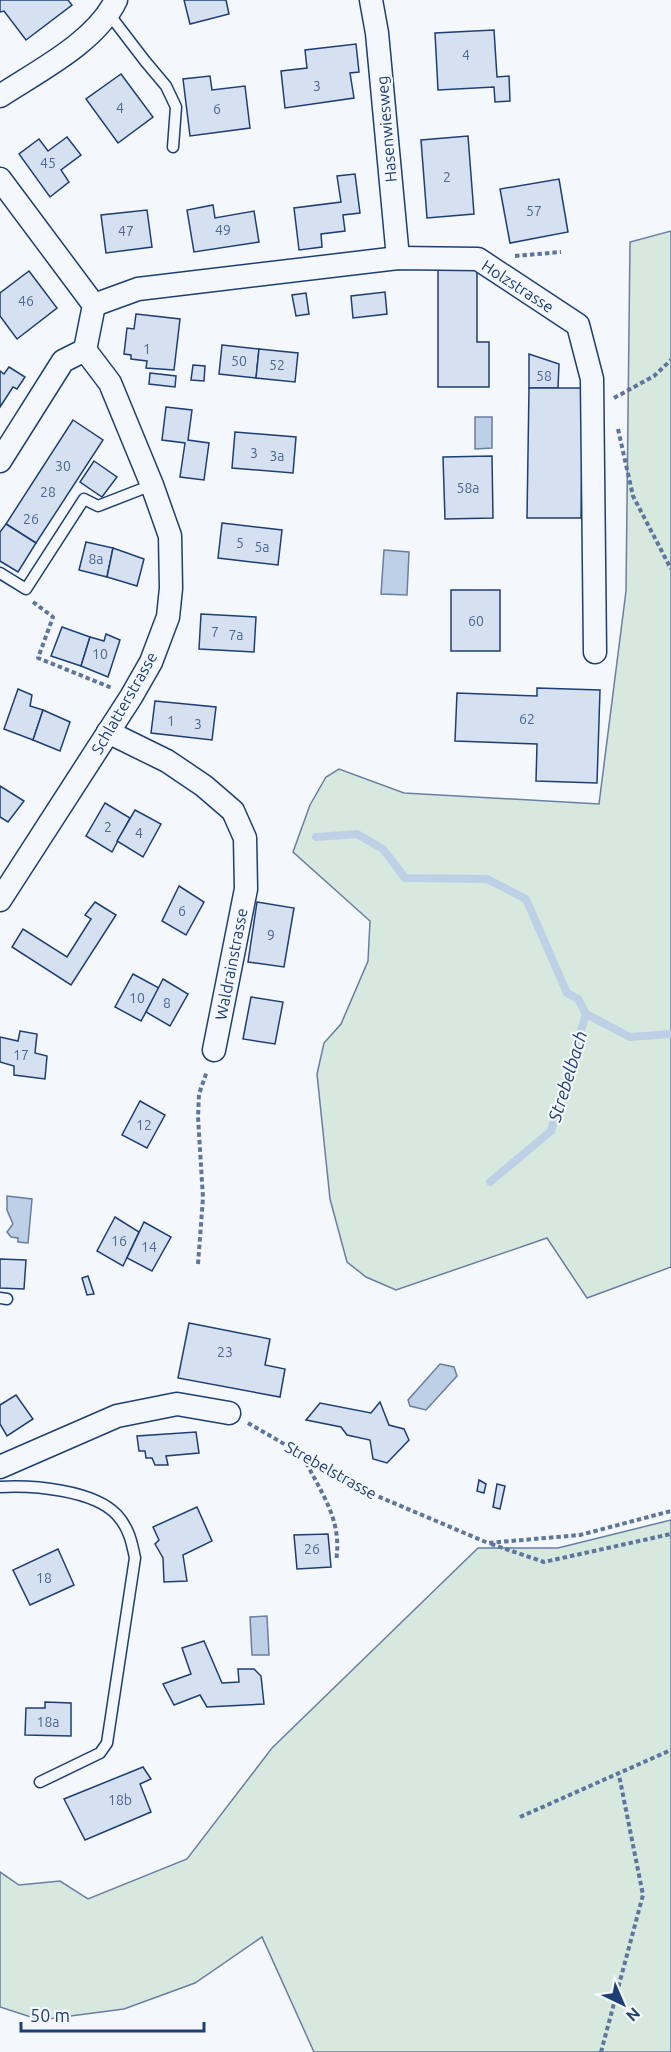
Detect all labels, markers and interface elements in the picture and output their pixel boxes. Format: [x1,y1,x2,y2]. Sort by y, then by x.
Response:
house number: 4 [462,47,470,63]
street label: Hasenwiesweg [372,75,400,183]
house number: 3 [313,78,321,94]
house number: 4 [116,100,124,116]
house number: 6 [213,101,221,117]
house number: 45 [40,155,56,171]
house number: 2 [443,169,451,185]
house number: 57 [526,203,542,219]
house number: 49 [215,222,231,238]
house number: 47 [118,223,134,239]
street label: Holzstrasse [479,256,557,316]
house number: 46 [18,293,34,309]
house number: 1 [143,341,151,357]
house number: 50 [231,353,247,369]
house number: 52 [269,357,285,373]
house number: 58 [536,368,552,384]
house number: 3 [250,445,258,461]
house number: 3a [269,448,285,464]
house number: 30 [55,458,71,474]
house number: 58a [457,480,480,496]
house number: 28 [40,484,56,500]
house number: 26 [23,511,39,527]
house number: 5 [236,535,244,551]
house number: 5a [254,539,270,555]
house number: 8a [88,551,104,567]
house number: 60 [468,613,484,629]
house number: 7 [211,624,219,640]
house number: 7a [228,627,244,643]
house number: 10 [92,646,108,662]
street label: Schlatterstrasse [87,649,161,757]
house number: 62 [519,711,535,727]
house number: 1 [167,713,175,729]
house number: 3 [194,716,202,732]
house number: 2 [104,819,112,835]
house number: 4 [135,825,143,841]
house number: 6 [178,903,186,919]
street label: Waldrainstrasse [211,906,251,1022]
house number: 9 [267,927,275,943]
house number: 10 [129,990,145,1006]
house number: 8 [163,995,171,1011]
water label: Strebelbach [543,1028,590,1125]
house number: 17 [13,1047,29,1063]
house number: 12 [136,1117,152,1133]
house number: 16 [111,1233,127,1249]
house number: 14 [141,1239,157,1255]
house number: 23 [217,1344,233,1360]
street label: Strebelstrasse [282,1437,380,1503]
house number: 26 [304,1541,320,1557]
house number: 18 [36,1570,52,1586]
house number: 18a [37,1714,60,1730]
house number: 18b [108,1792,132,1808]
north arrow [593,1974,653,2034]
scale bar [21,1995,204,2033]
text: N [623,2004,644,2025]
text: 50 m [30,2005,70,2025]

